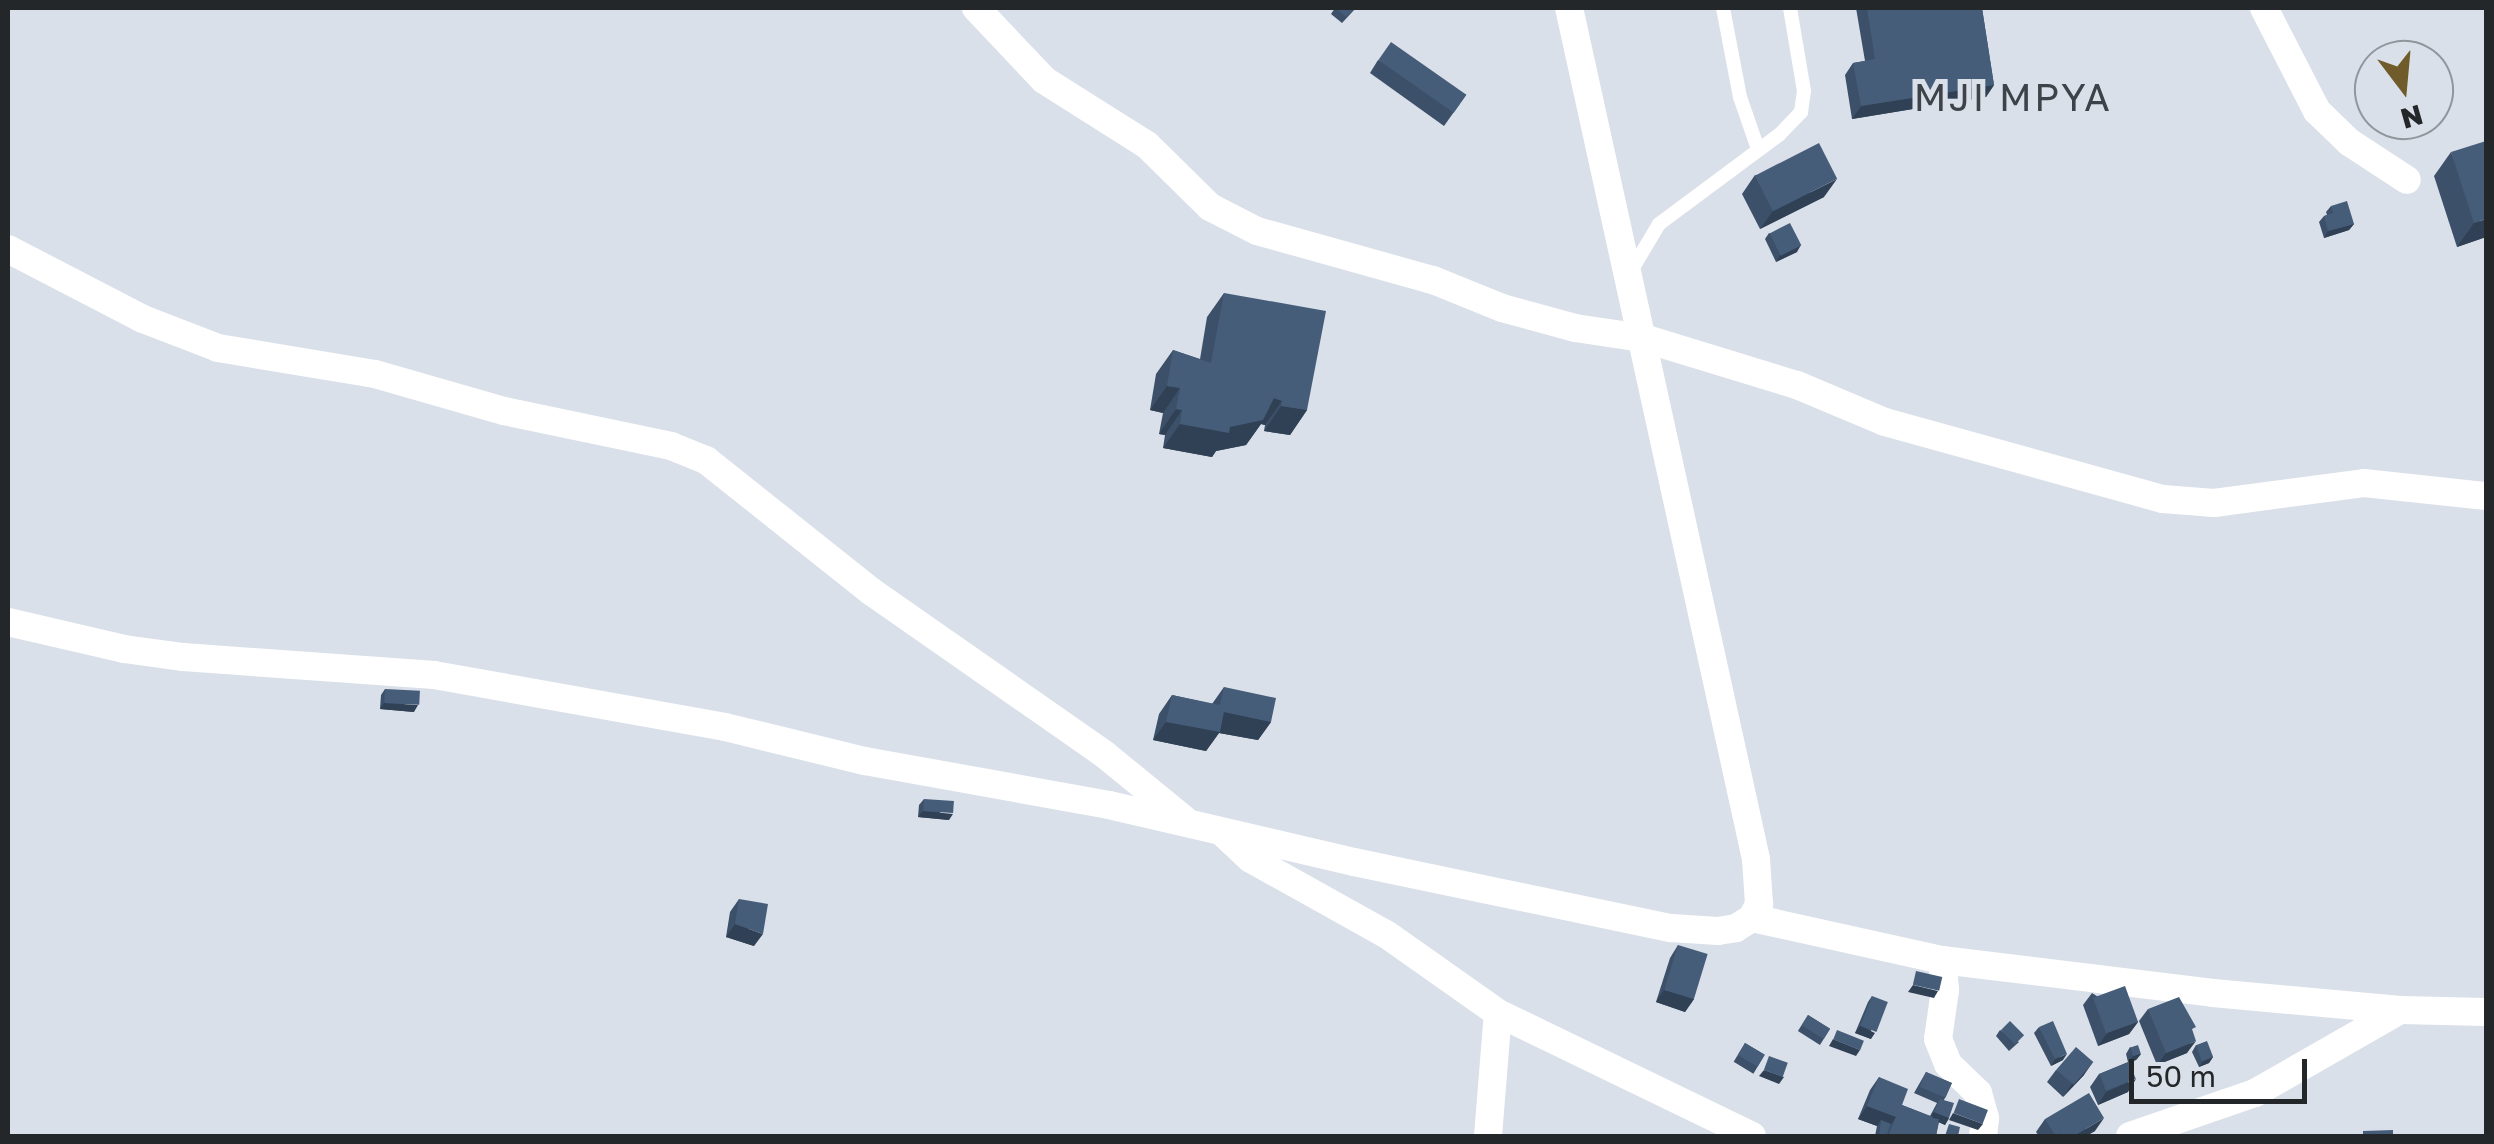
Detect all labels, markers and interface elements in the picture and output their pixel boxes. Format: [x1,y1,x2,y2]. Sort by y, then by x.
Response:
north arrow [2354,40,2454,140]
district label: MJI MPYA [1914,74,2112,120]
text: N [2397,99,2427,136]
scale bar [2134,1039,2312,1101]
text: 50 m [2146,1058,2216,1094]

